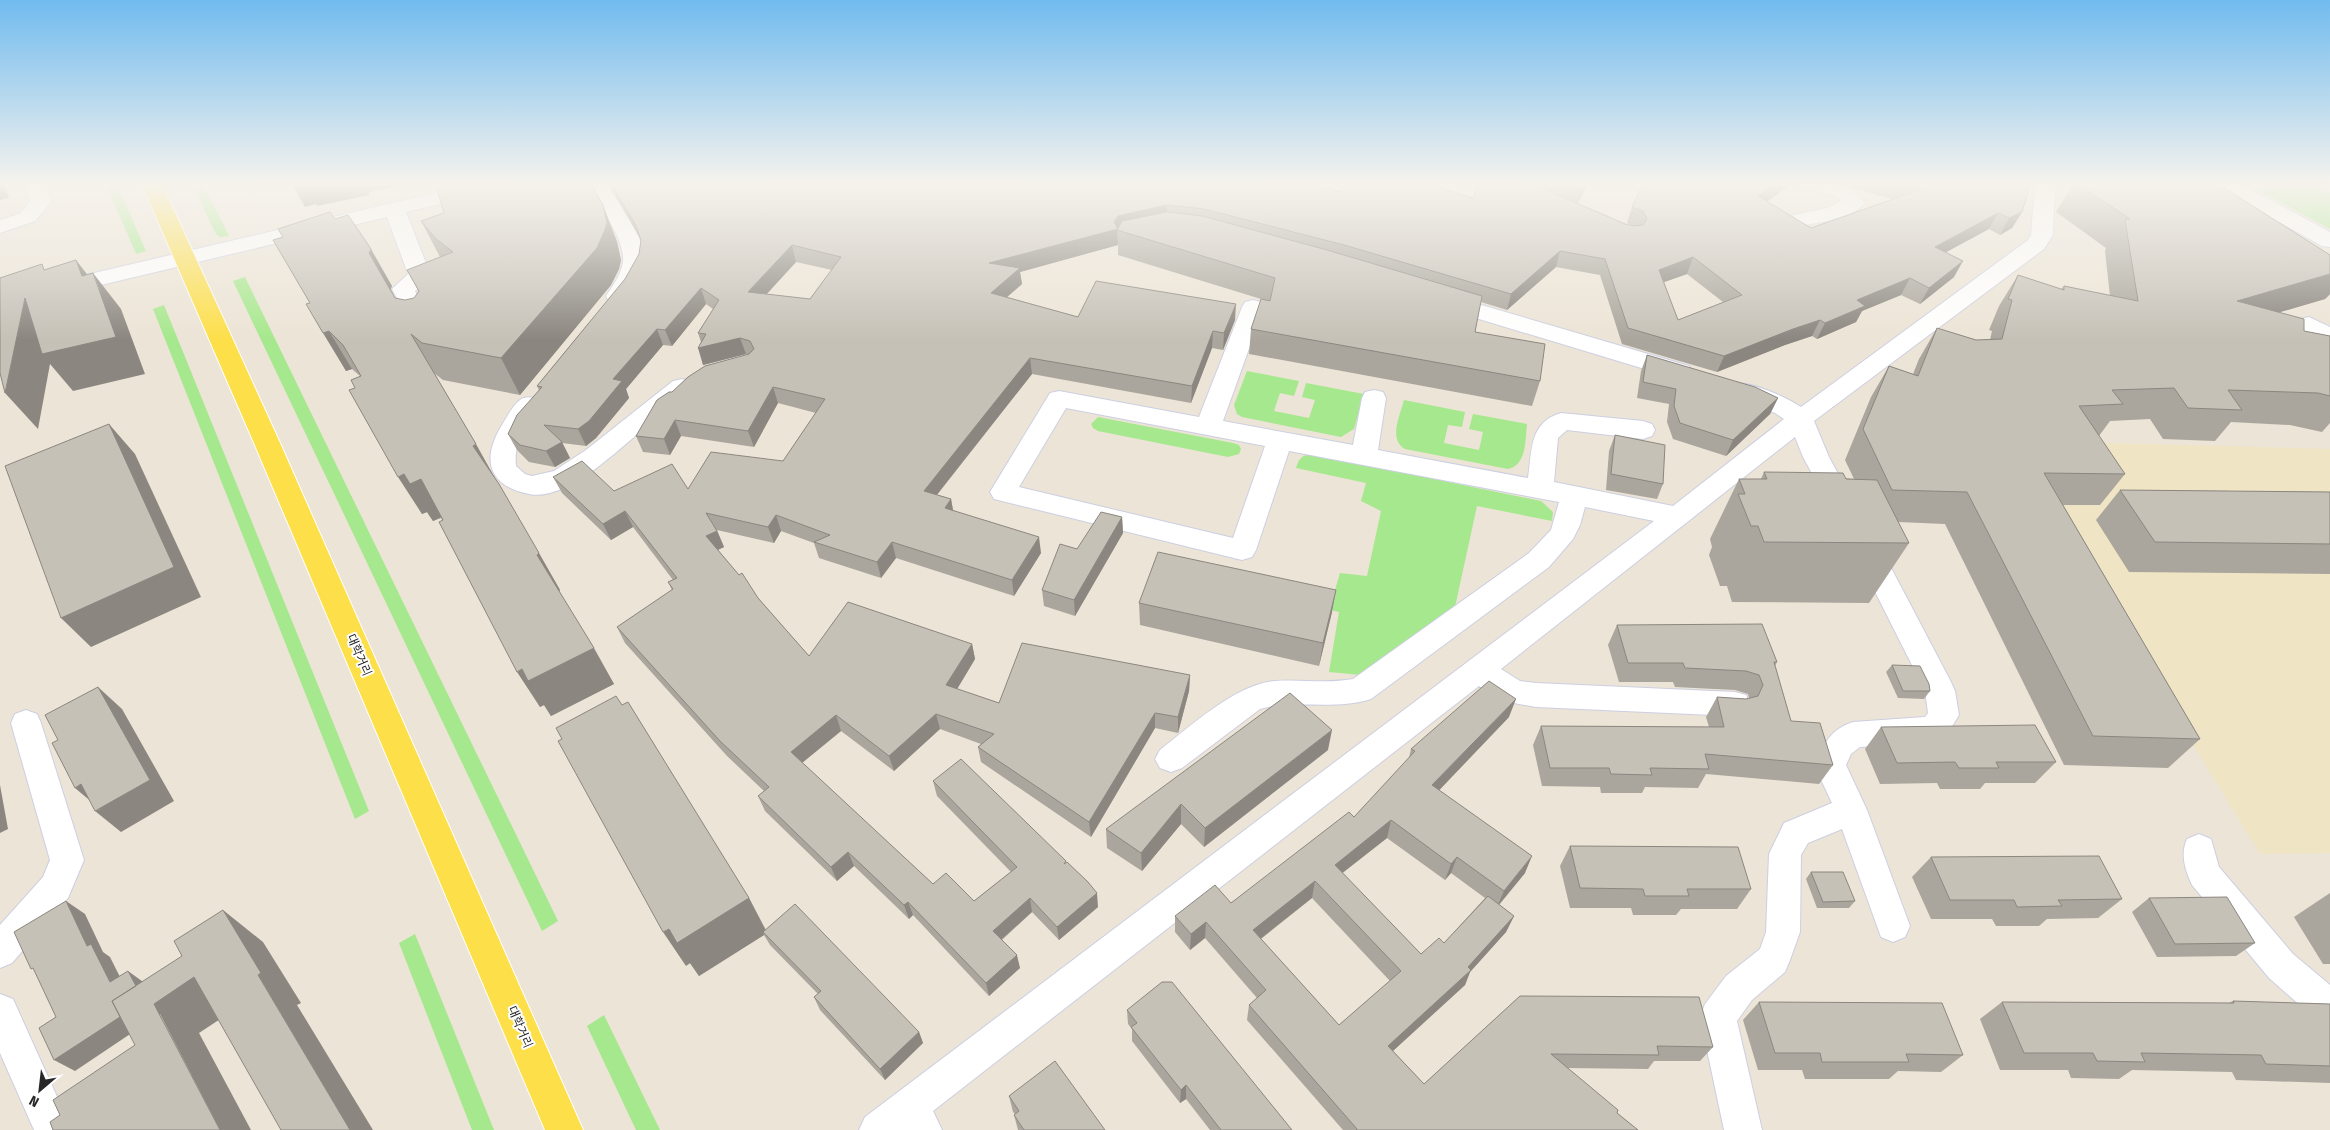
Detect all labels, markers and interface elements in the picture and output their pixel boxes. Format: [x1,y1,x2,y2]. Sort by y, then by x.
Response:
street label: 대학거리 [344,632,374,678]
street label: 대학거리 [505,1004,535,1050]
north arrow [15,1065,65,1115]
text: N [26,1092,42,1111]

